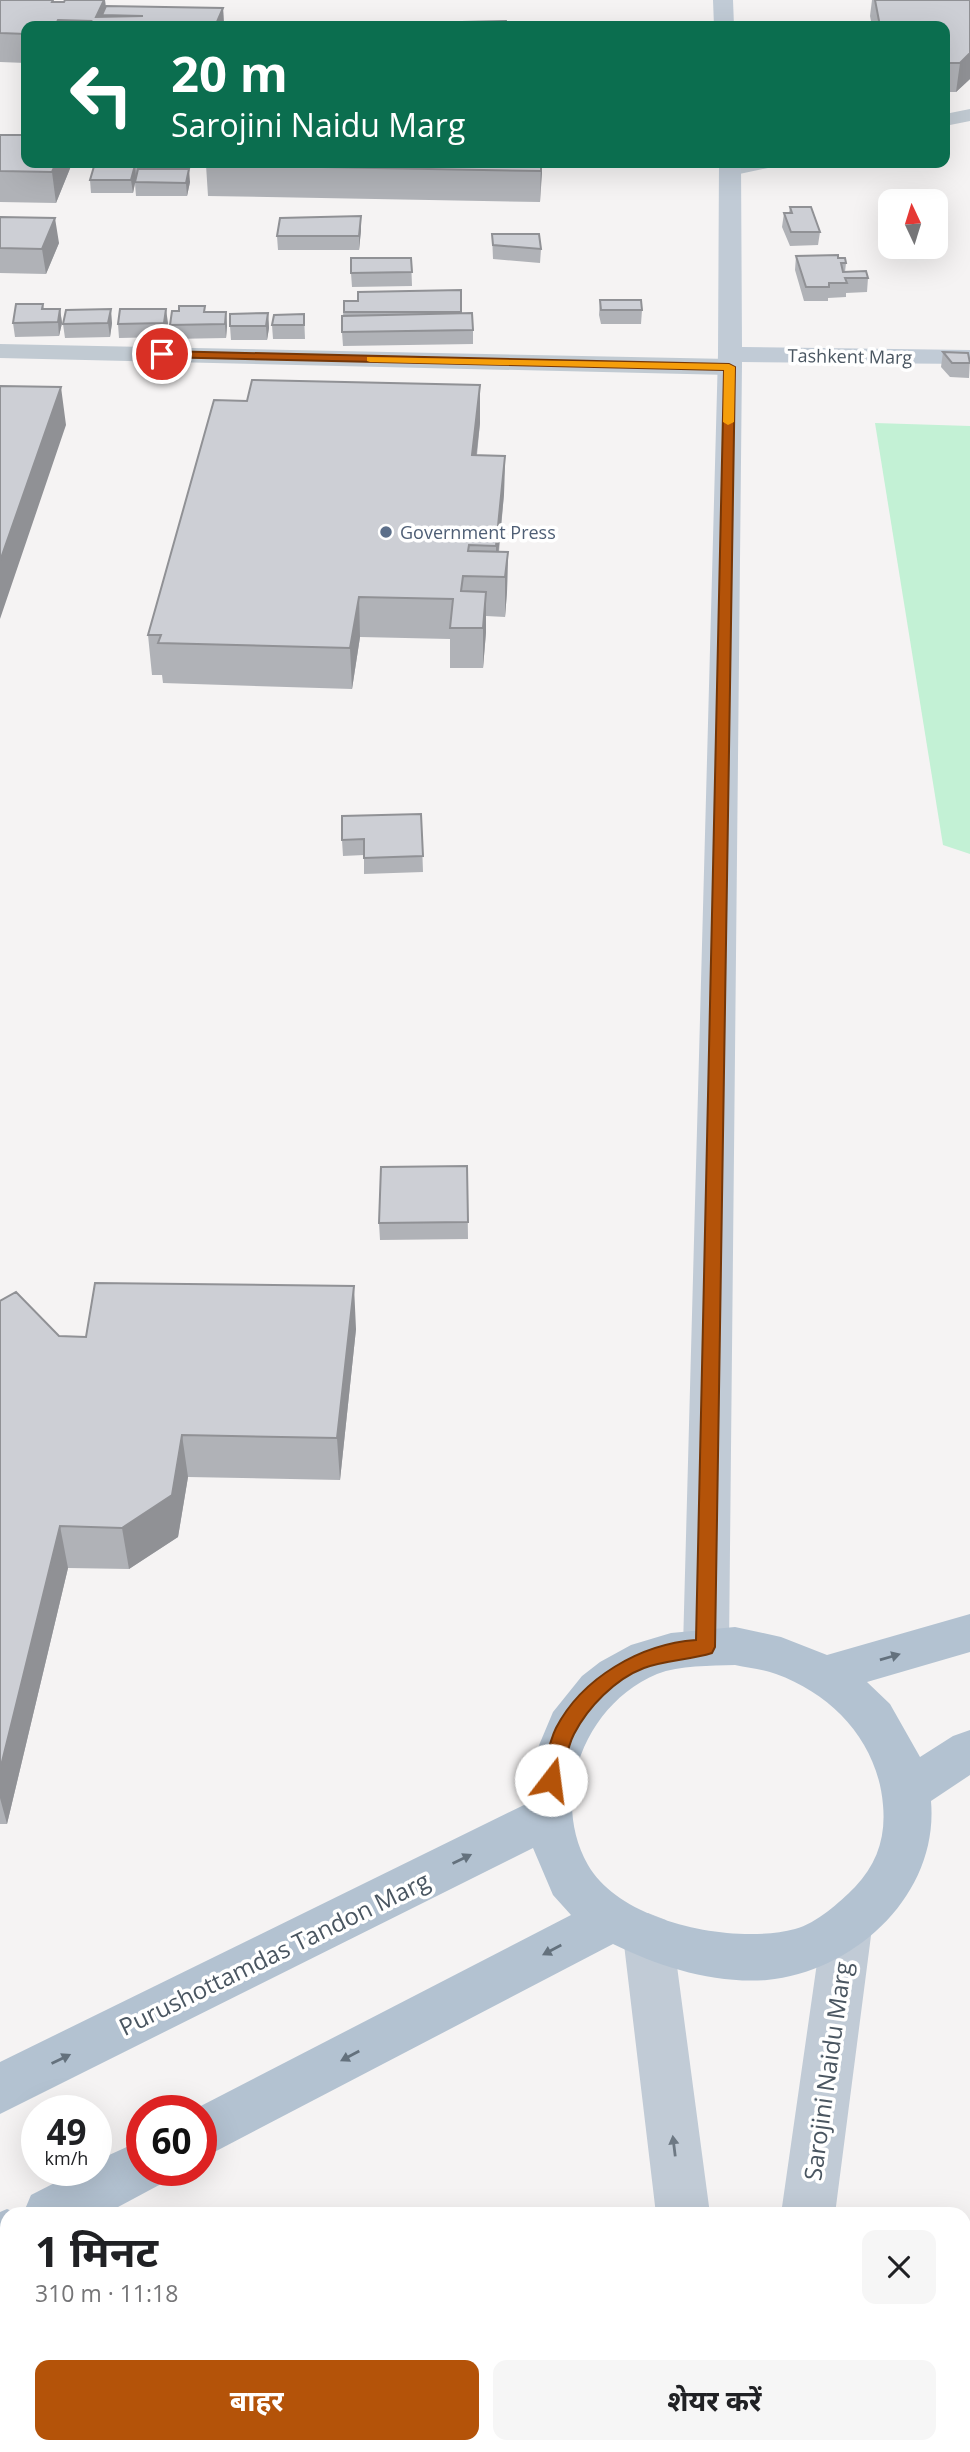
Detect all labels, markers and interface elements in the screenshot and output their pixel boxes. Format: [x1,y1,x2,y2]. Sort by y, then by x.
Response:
text: 20 m [171,40,288,106]
icon: left [56,49,147,140]
text: Sarojini Naidu Marg [171,103,465,146]
north arrow [878,189,948,259]
map controls [878,189,948,259]
pin [132,324,192,384]
icon: arrive [143,335,181,373]
street label: Tashkent Marg [788,343,913,369]
place label: Government Press [400,520,556,544]
marker: Government Press [378,524,394,540]
one-way arrow [880,1651,901,1661]
position arrow [514,1743,588,1817]
one-way arrow [452,1854,472,1865]
street label: Purushottamdas Tandon Marg [113,1863,435,2043]
one-way arrow [542,1945,562,1956]
street label: Sarojini Naidu Marg [795,1959,859,2183]
one-way arrow [341,2050,360,2062]
one-way arrow [51,2053,71,2064]
speed limit sign: 60 [126,2095,217,2186]
text: 49 [46,2108,87,2155]
one-way arrow [669,2135,680,2157]
text: km/h [45,2146,88,2170]
text: 1 मिनट [35,2222,158,2279]
button: close [862,2230,936,2304]
text: 310 m · 11:18 [35,2277,178,2309]
button: बाहर [35,2360,479,2440]
button: शेयर करें [493,2360,936,2440]

